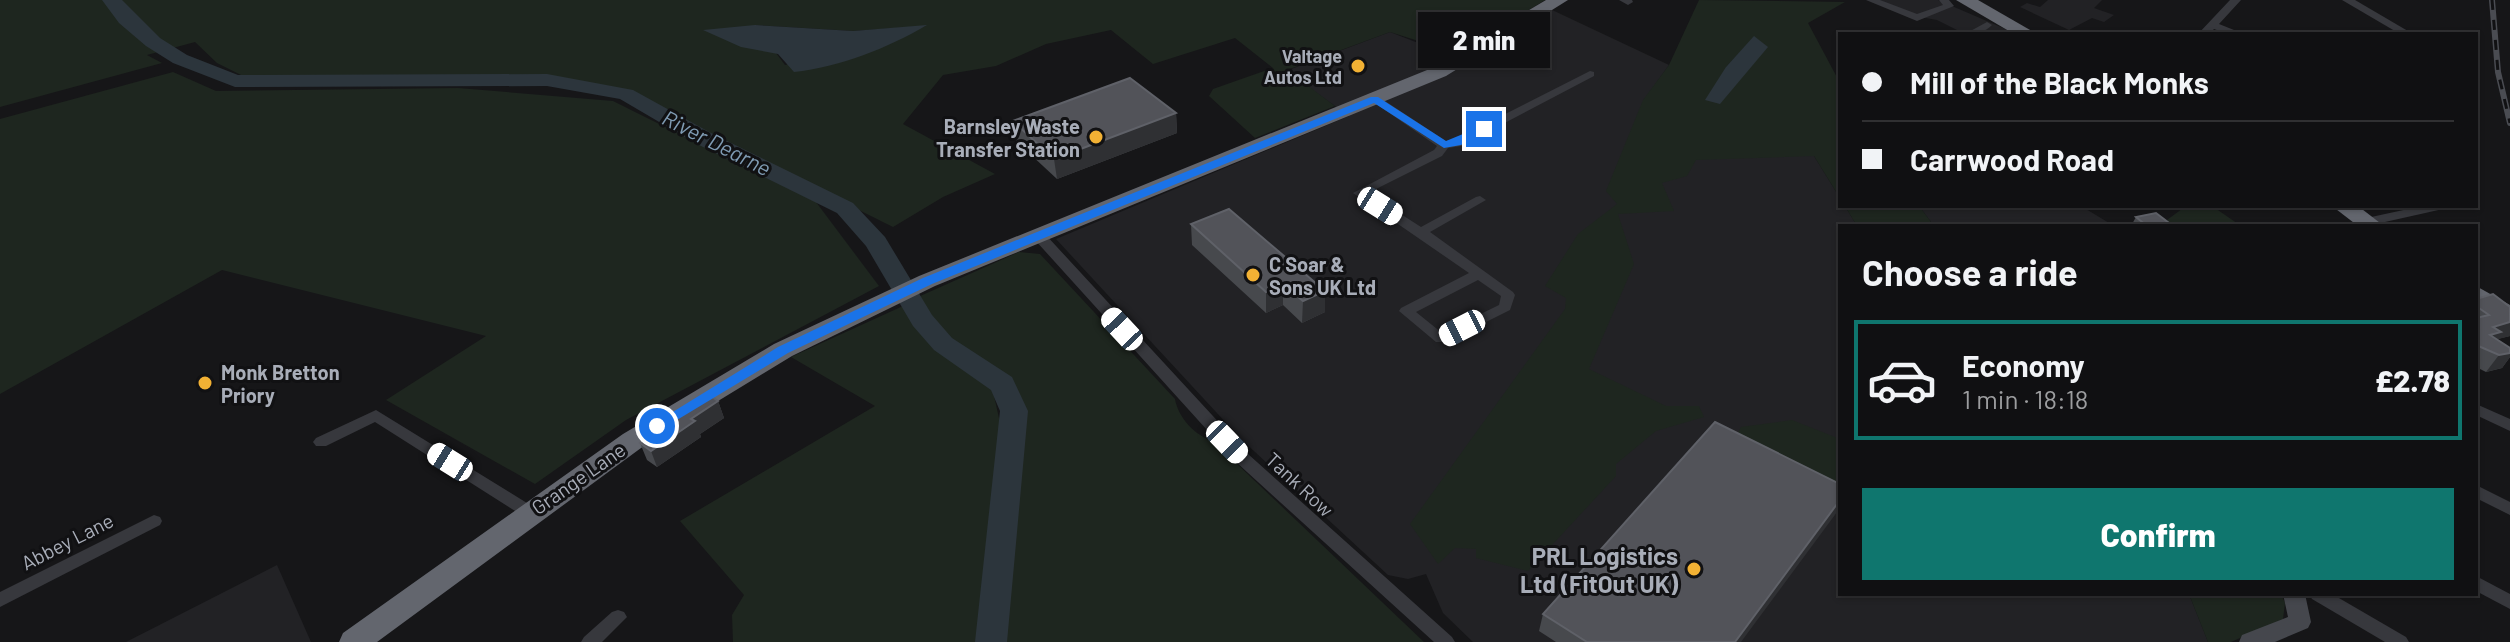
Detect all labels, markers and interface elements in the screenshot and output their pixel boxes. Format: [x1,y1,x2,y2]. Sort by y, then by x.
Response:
callout: 2 min [1418,13,1550,69]
text: 2 min [1453,24,1515,55]
place label: Valtage Autos Ltd [1264,45,1342,88]
marker: Valtage Autos Ltd [1349,57,1367,75]
text: Mill of the Black Monks [1910,64,2209,100]
water label: River Dearne [658,104,776,180]
route end [1466,111,1502,147]
place label: Barnsley Waste Transfer Station [936,114,1080,161]
marker: Barnsley Waste Transfer Station [1087,128,1105,146]
text: Carrwood Road [1910,141,2114,177]
car [1353,183,1407,229]
text: Choose a ride [1862,250,2078,293]
place label: C Soar & Sons UK Ltd [1269,252,1376,299]
marker: C Soar & Sons UK Ltd [1244,266,1262,284]
car [1097,303,1147,355]
car [1435,306,1489,350]
icon: car [1866,344,1938,416]
text: Economy [1962,347,2085,383]
place label: Monk Bretton Priory [221,360,340,407]
text: £2.78 [2375,362,2450,398]
marker: Monk Bretton Priory [196,374,214,392]
text: 1 min · 18:18 [1962,383,2088,414]
route start [639,408,675,444]
car [1202,416,1252,468]
street label: Grange Lane [527,437,629,519]
car [423,439,477,485]
street label: Tank Row [1261,447,1339,521]
button: Confirm [1862,488,2454,580]
street label: Abbey Lane [17,508,117,574]
place label: PRL Logistics Ltd (FitOut UK) [1520,541,1679,598]
marker: PRL Logistics Ltd (FitOut UK) [1685,560,1703,578]

